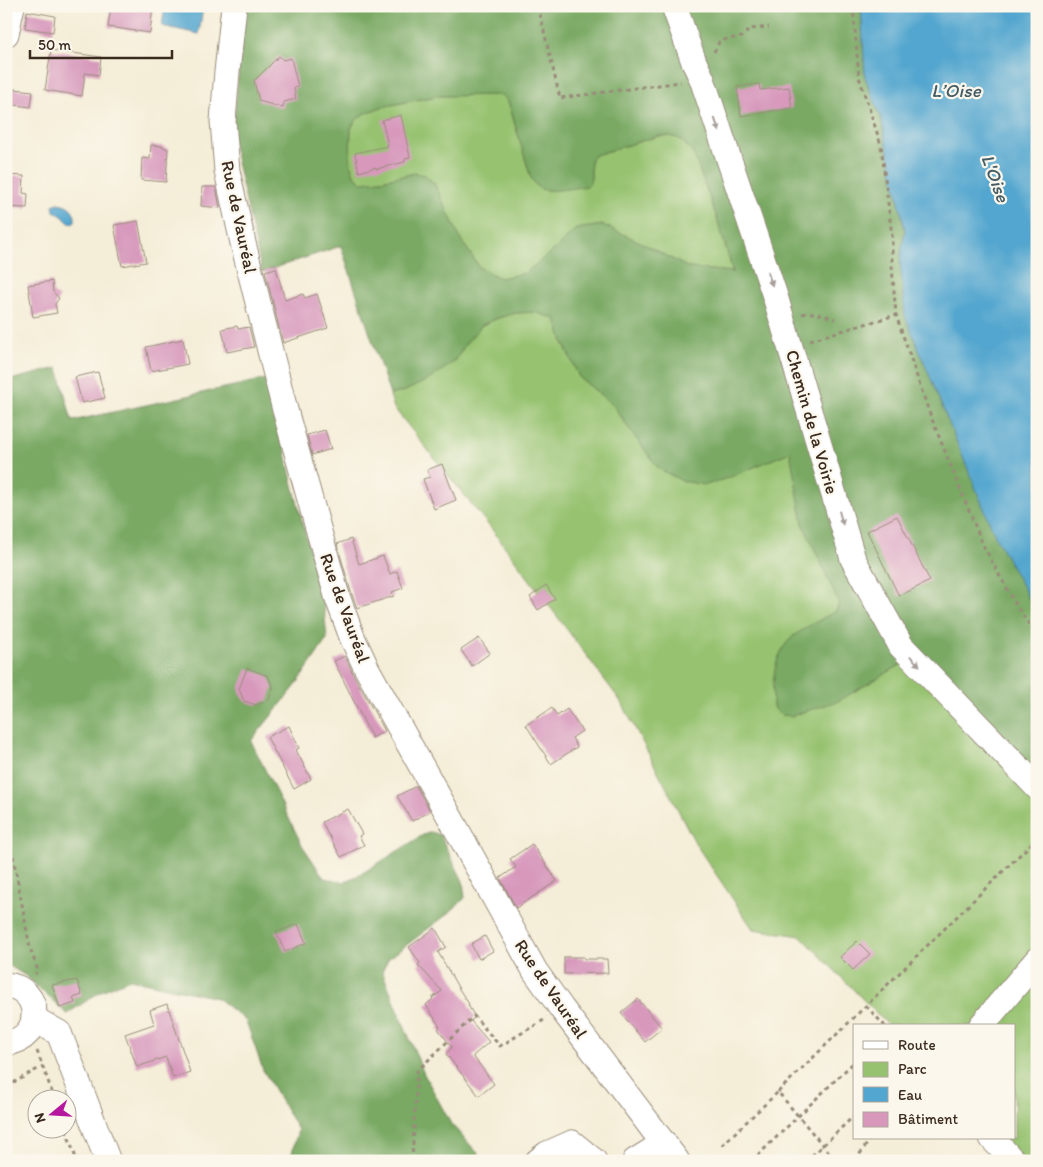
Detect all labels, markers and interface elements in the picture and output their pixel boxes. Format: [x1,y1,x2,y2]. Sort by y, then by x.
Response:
scale bar [30,28,172,60]
text: 50 m [38,36,71,54]
water label: L’Oise [931,79,982,102]
one-way arrow [714,118,722,133]
water label: L'Oise [976,151,1015,206]
street label: Rue de Vauréal [216,158,262,276]
one-way arrow [767,271,774,286]
street label: Chemin de la Voirie [781,347,843,497]
one-way arrow [837,511,845,526]
street label: Rue de Vauréal [315,550,375,666]
one-way arrow [909,655,921,667]
street label: Rue de Vauréal [510,935,592,1043]
legend [853,1024,1016,1140]
text: Route [898,1036,936,1054]
text: Parc [898,1060,927,1078]
text: Eau [898,1086,922,1104]
north arrow [28,1090,78,1140]
text: Bâtiment [898,1110,959,1128]
text: N [31,1111,50,1125]

